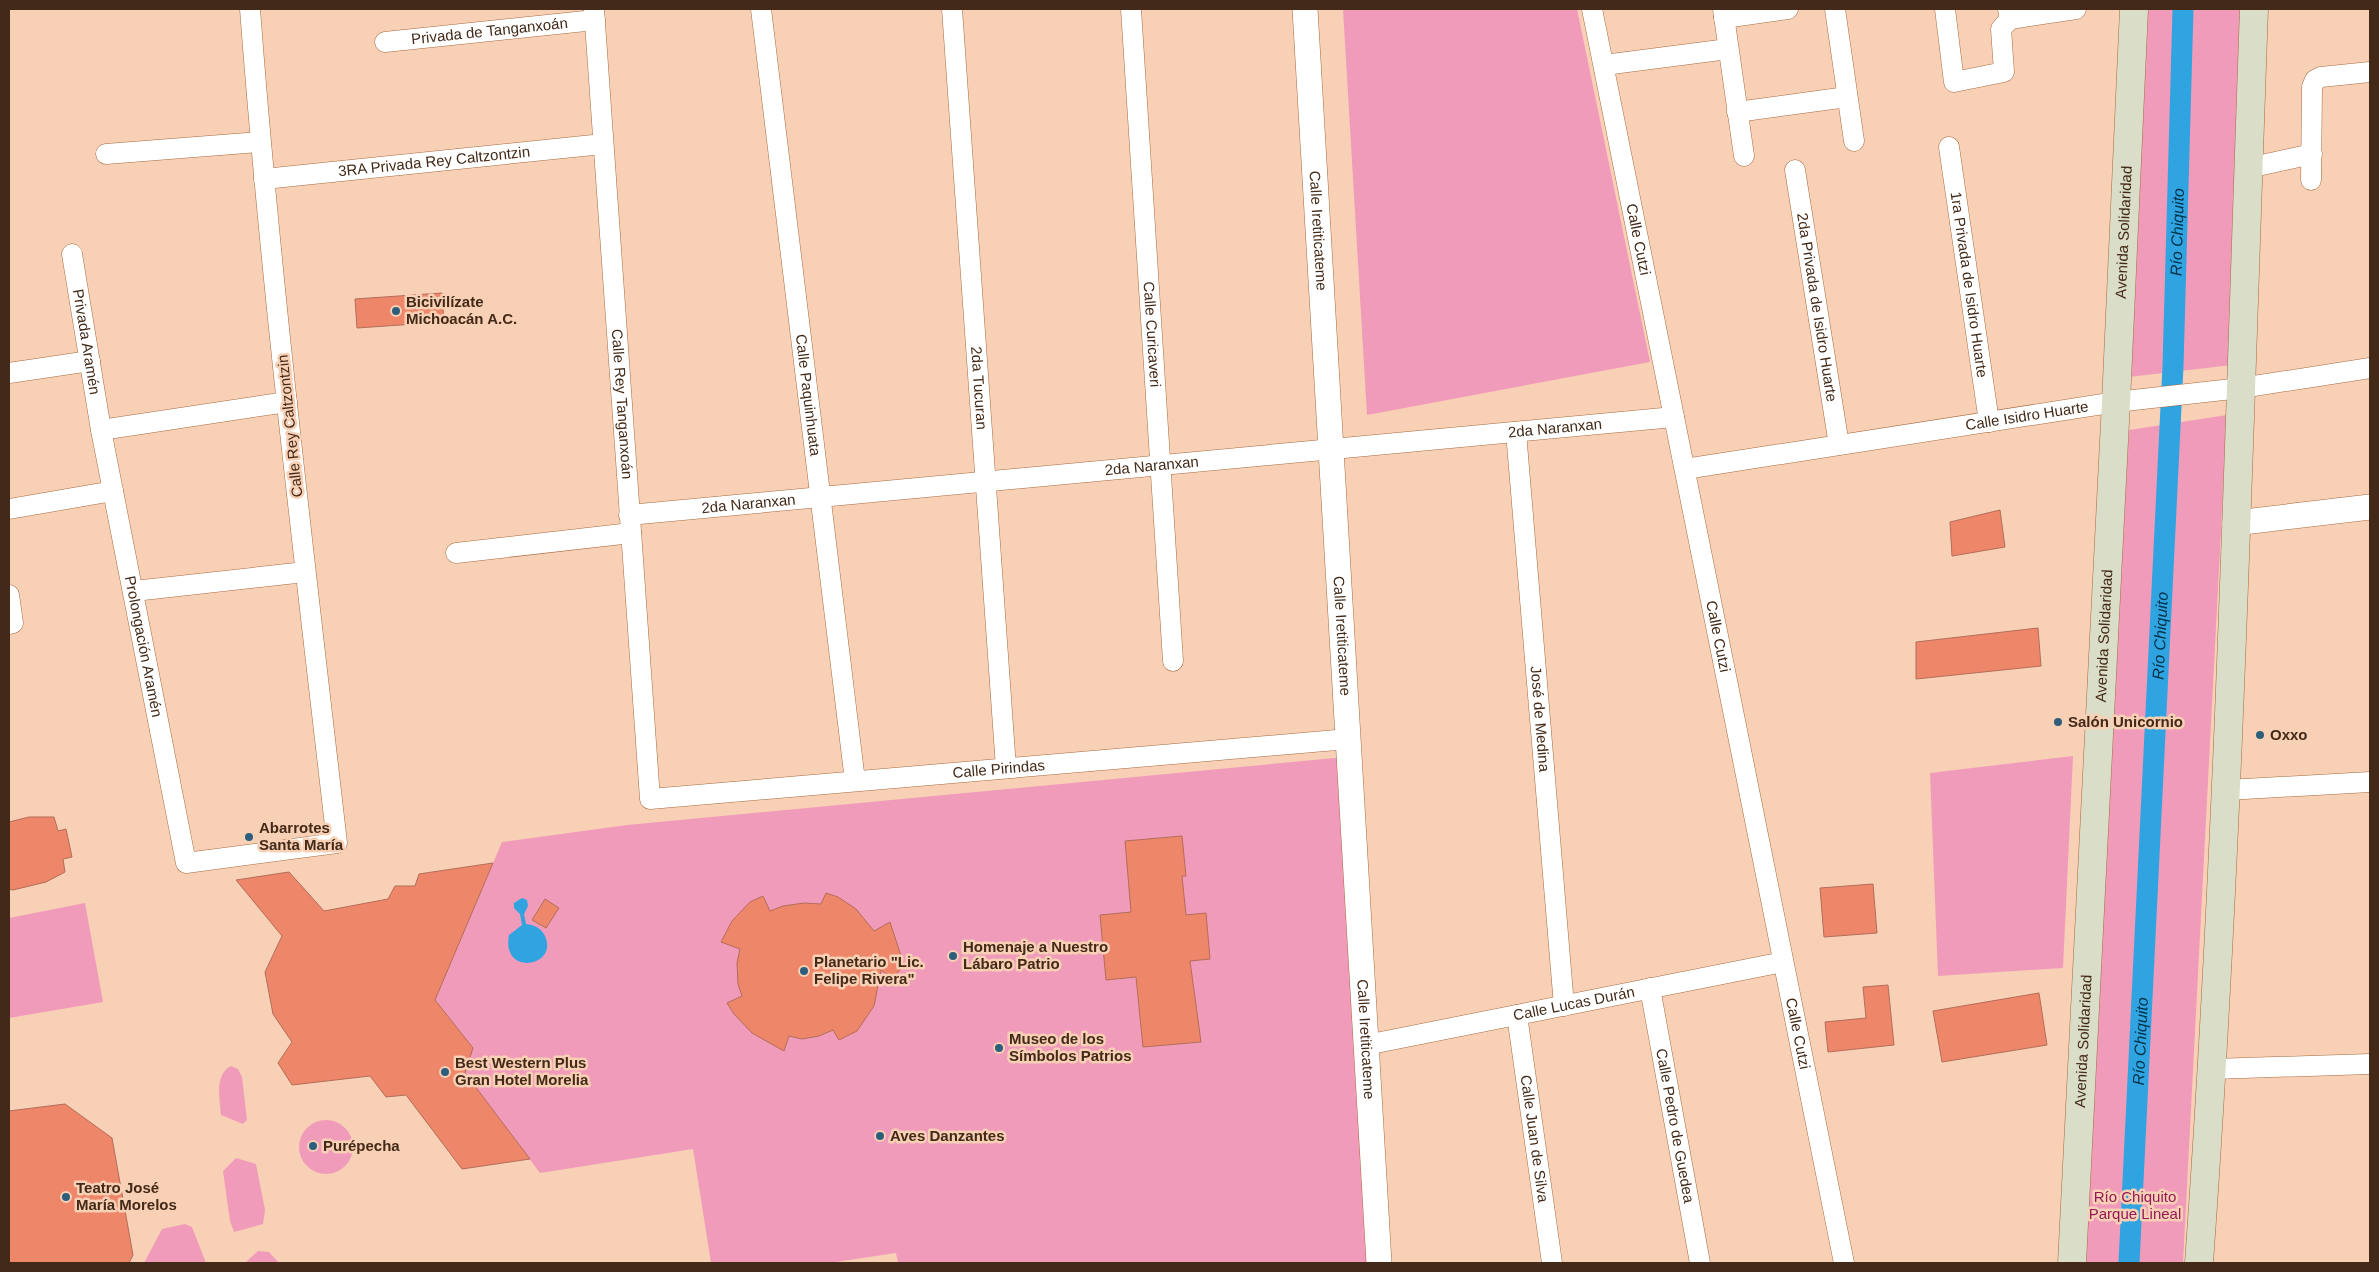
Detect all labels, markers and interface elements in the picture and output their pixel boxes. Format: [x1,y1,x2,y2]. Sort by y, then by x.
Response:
street label: Privada de Tanganxoán [410,14,569,47]
street label: 3RA Privada Rey Caltzontzin [337,143,531,179]
street label: Avenida Solidaridad [2112,165,2135,299]
street label: Calle Iretiticateme [1307,170,1331,291]
water label: Río Chiquito [2168,188,2187,276]
street label: 1ra Privada de Isidro Huarte [1948,190,1991,379]
street label: Calle Cutzi [1623,202,1654,277]
street label: 2da Privada de Isidro Huarte [1794,212,1841,403]
street label: Calle Curicaveri [1141,281,1164,388]
street label: Privada Aramén [70,288,104,396]
place label: Bicivilízate Michoacán A.C. [406,293,517,327]
marker: Bicivilízate Michoacán A.C. [390,305,402,317]
street label: Calle Rey Tanganxoán [609,328,636,480]
street label: Calle Paquinhuata [793,333,824,458]
street label: 2da Tucuran [968,346,991,430]
street label: Calle Rey Caltzontzin [274,354,305,498]
street label: Calle Isidro Huarte [1964,397,2090,433]
street label: 2da Naranxan [1507,415,1603,441]
street label: 2da Naranxan [1104,453,1199,478]
street label: 2da Naranxan [701,490,796,516]
street label: Avenida Solidaridad [2092,569,2115,703]
street label: Prolongación Aramén [122,574,166,718]
street label: Calle Iretiticateme [1330,575,1355,696]
water label: Río Chiquito [2150,591,2171,680]
street label: Calle Cutzi [1703,599,1734,674]
street label: José de Medina [1528,665,1553,773]
place label: Salón Unicornio [2068,713,2183,730]
marker: Salón Unicornio [2052,716,2064,728]
place label: Oxxo [2270,726,2308,743]
marker: Oxxo [2254,729,2266,741]
street label: Calle Pirindas [952,756,1046,781]
place label: Abarrotes Santa María [259,819,344,853]
marker: Abarrotes Santa María [243,831,255,843]
place label: Homenaje a Nuestro Lábaro Patrio [963,938,1108,972]
marker: Homenaje a Nuestro Lábaro Patrio [947,950,959,962]
place label: Planetario "Lic. Felipe Rivera" [814,953,924,987]
marker: Planetario "Lic. Felipe Rivera" [798,965,810,977]
street label: Avenida Solidaridad [2071,974,2095,1108]
street label: Calle Iretiticateme [1354,979,1378,1100]
street label: Calle Lucas Durán [1512,983,1636,1024]
street label: Calle Cutzi [1783,996,1814,1071]
water label: Río Chiquito [2130,997,2151,1086]
place label: Museo de los Símbolos Patrios [1009,1030,1132,1064]
marker: Museo de los Símbolos Patrios [993,1042,1005,1054]
street label: Calle Pedro de Guedea [1653,1047,1698,1205]
place label: Best Western Plus Gran Hotel Morelia [455,1054,589,1088]
marker: Best Western Plus Gran Hotel Morelia [439,1066,451,1078]
street label: Calle Juan de Silva [1518,1074,1552,1204]
place label: Aves Danzantes [890,1127,1005,1144]
marker: Aves Danzantes [874,1130,886,1142]
place label: Purépecha [323,1137,400,1154]
marker: Purépecha [307,1140,319,1152]
place label: Teatro José María Morelos [76,1179,177,1213]
park label: Río Chiquito Parque Lineal [2089,1188,2181,1222]
marker: Teatro José María Morelos [60,1191,72,1203]

